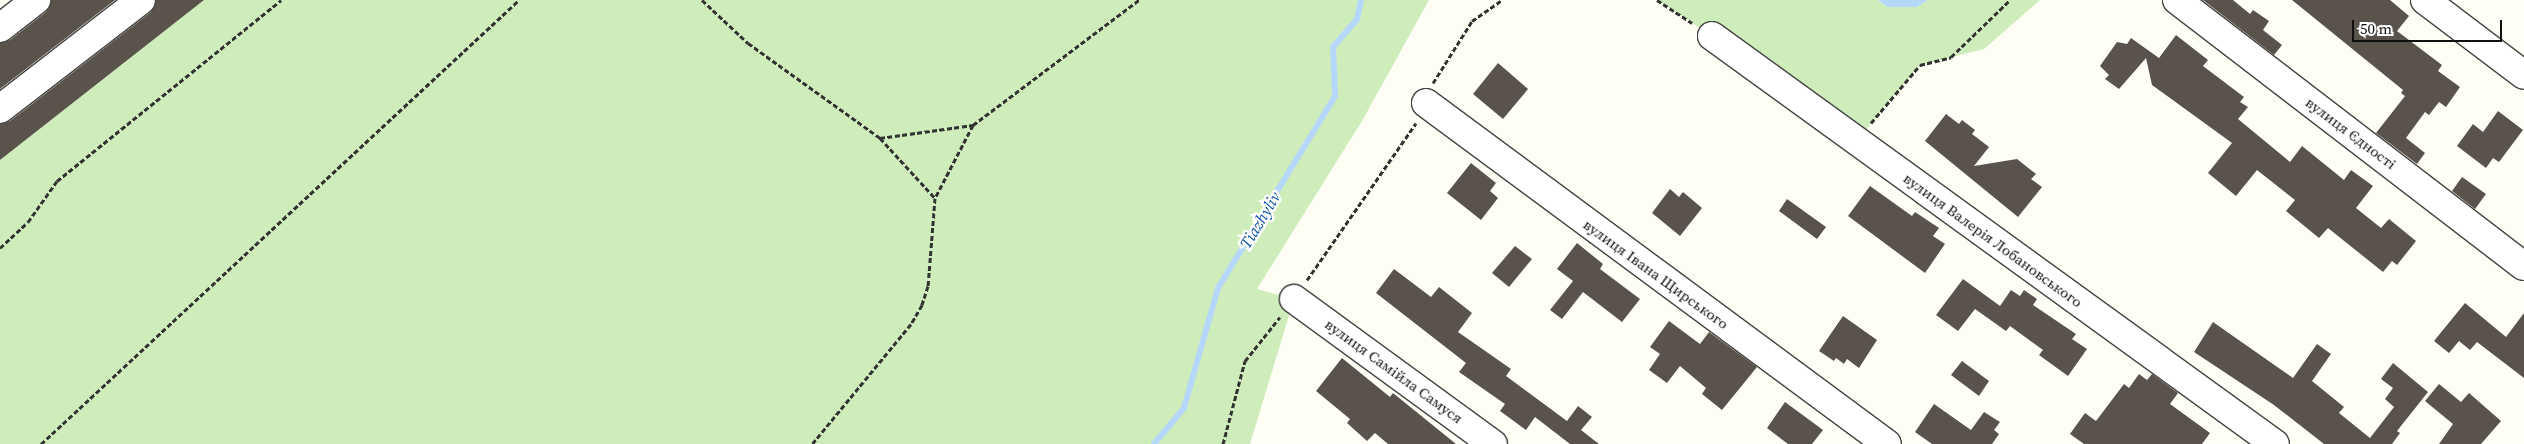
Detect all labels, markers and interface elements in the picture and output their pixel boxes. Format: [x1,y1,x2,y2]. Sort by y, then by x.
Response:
scale bar [2354,10,2504,42]
text: 50 m [2360,18,2392,39]
street label: вулиця Єдності [2302,93,2400,173]
street label: вулиця Валерія Лобановського [1900,169,2086,311]
water label: Tiazhyliv [1236,188,1284,252]
street label: вулиця Івана Щирського [1580,215,1732,333]
street label: вулиця Самійла Самуся [1321,315,1467,427]

